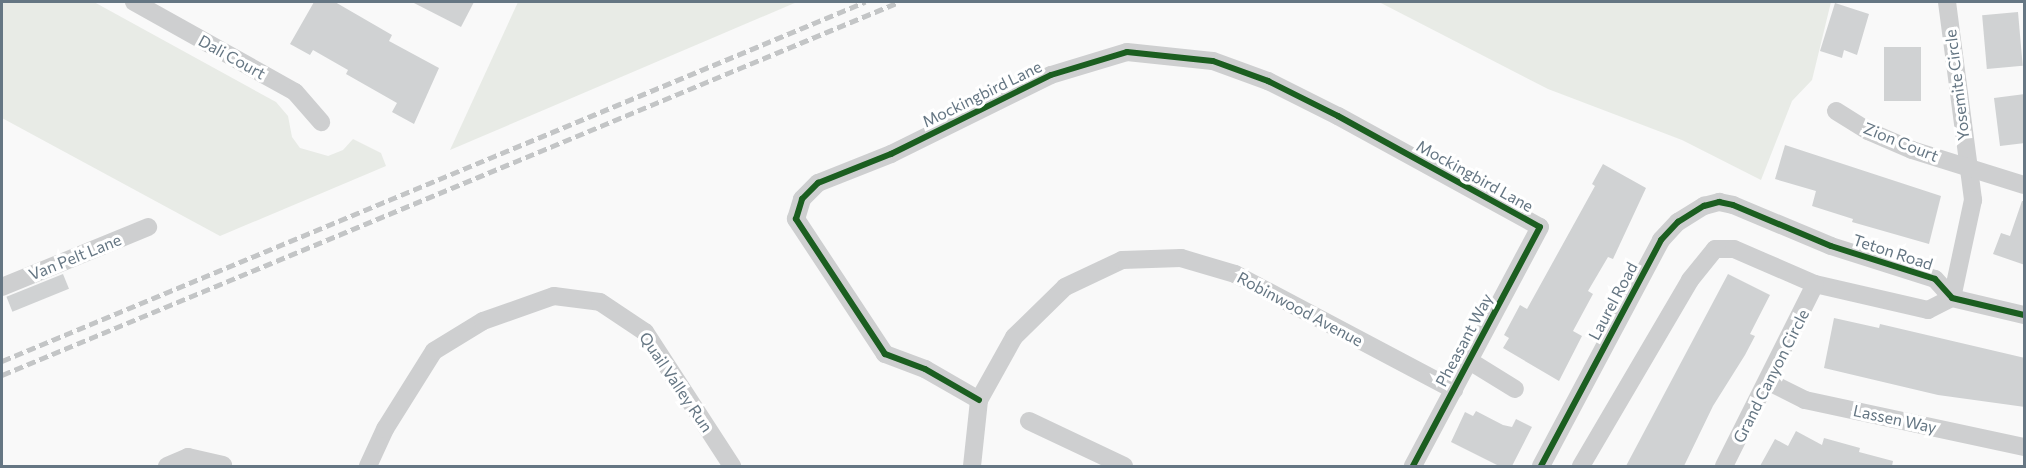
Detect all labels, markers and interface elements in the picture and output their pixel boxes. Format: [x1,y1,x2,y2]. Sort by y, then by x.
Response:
street label: Yosemite Circle [1941,28,1973,142]
street label: Dali Court [195,31,269,83]
street label: Mockingbird Lane [919,57,1045,131]
street label: Zion Court [1861,118,1941,166]
street label: Mockingbird Lane [1413,136,1537,216]
street label: Van Pelt Lane [26,230,124,284]
street label: Teton Road [1851,230,1935,274]
street label: Laurel Road [1584,259,1642,343]
street label: Robinwood Avenue [1234,268,1366,350]
street label: Pheasant Way [1431,290,1497,390]
street label: Grand Canyon Circle [1729,306,1813,446]
street label: Quail Valley Run [635,328,717,436]
street label: Lassen Way [1852,401,1938,437]

